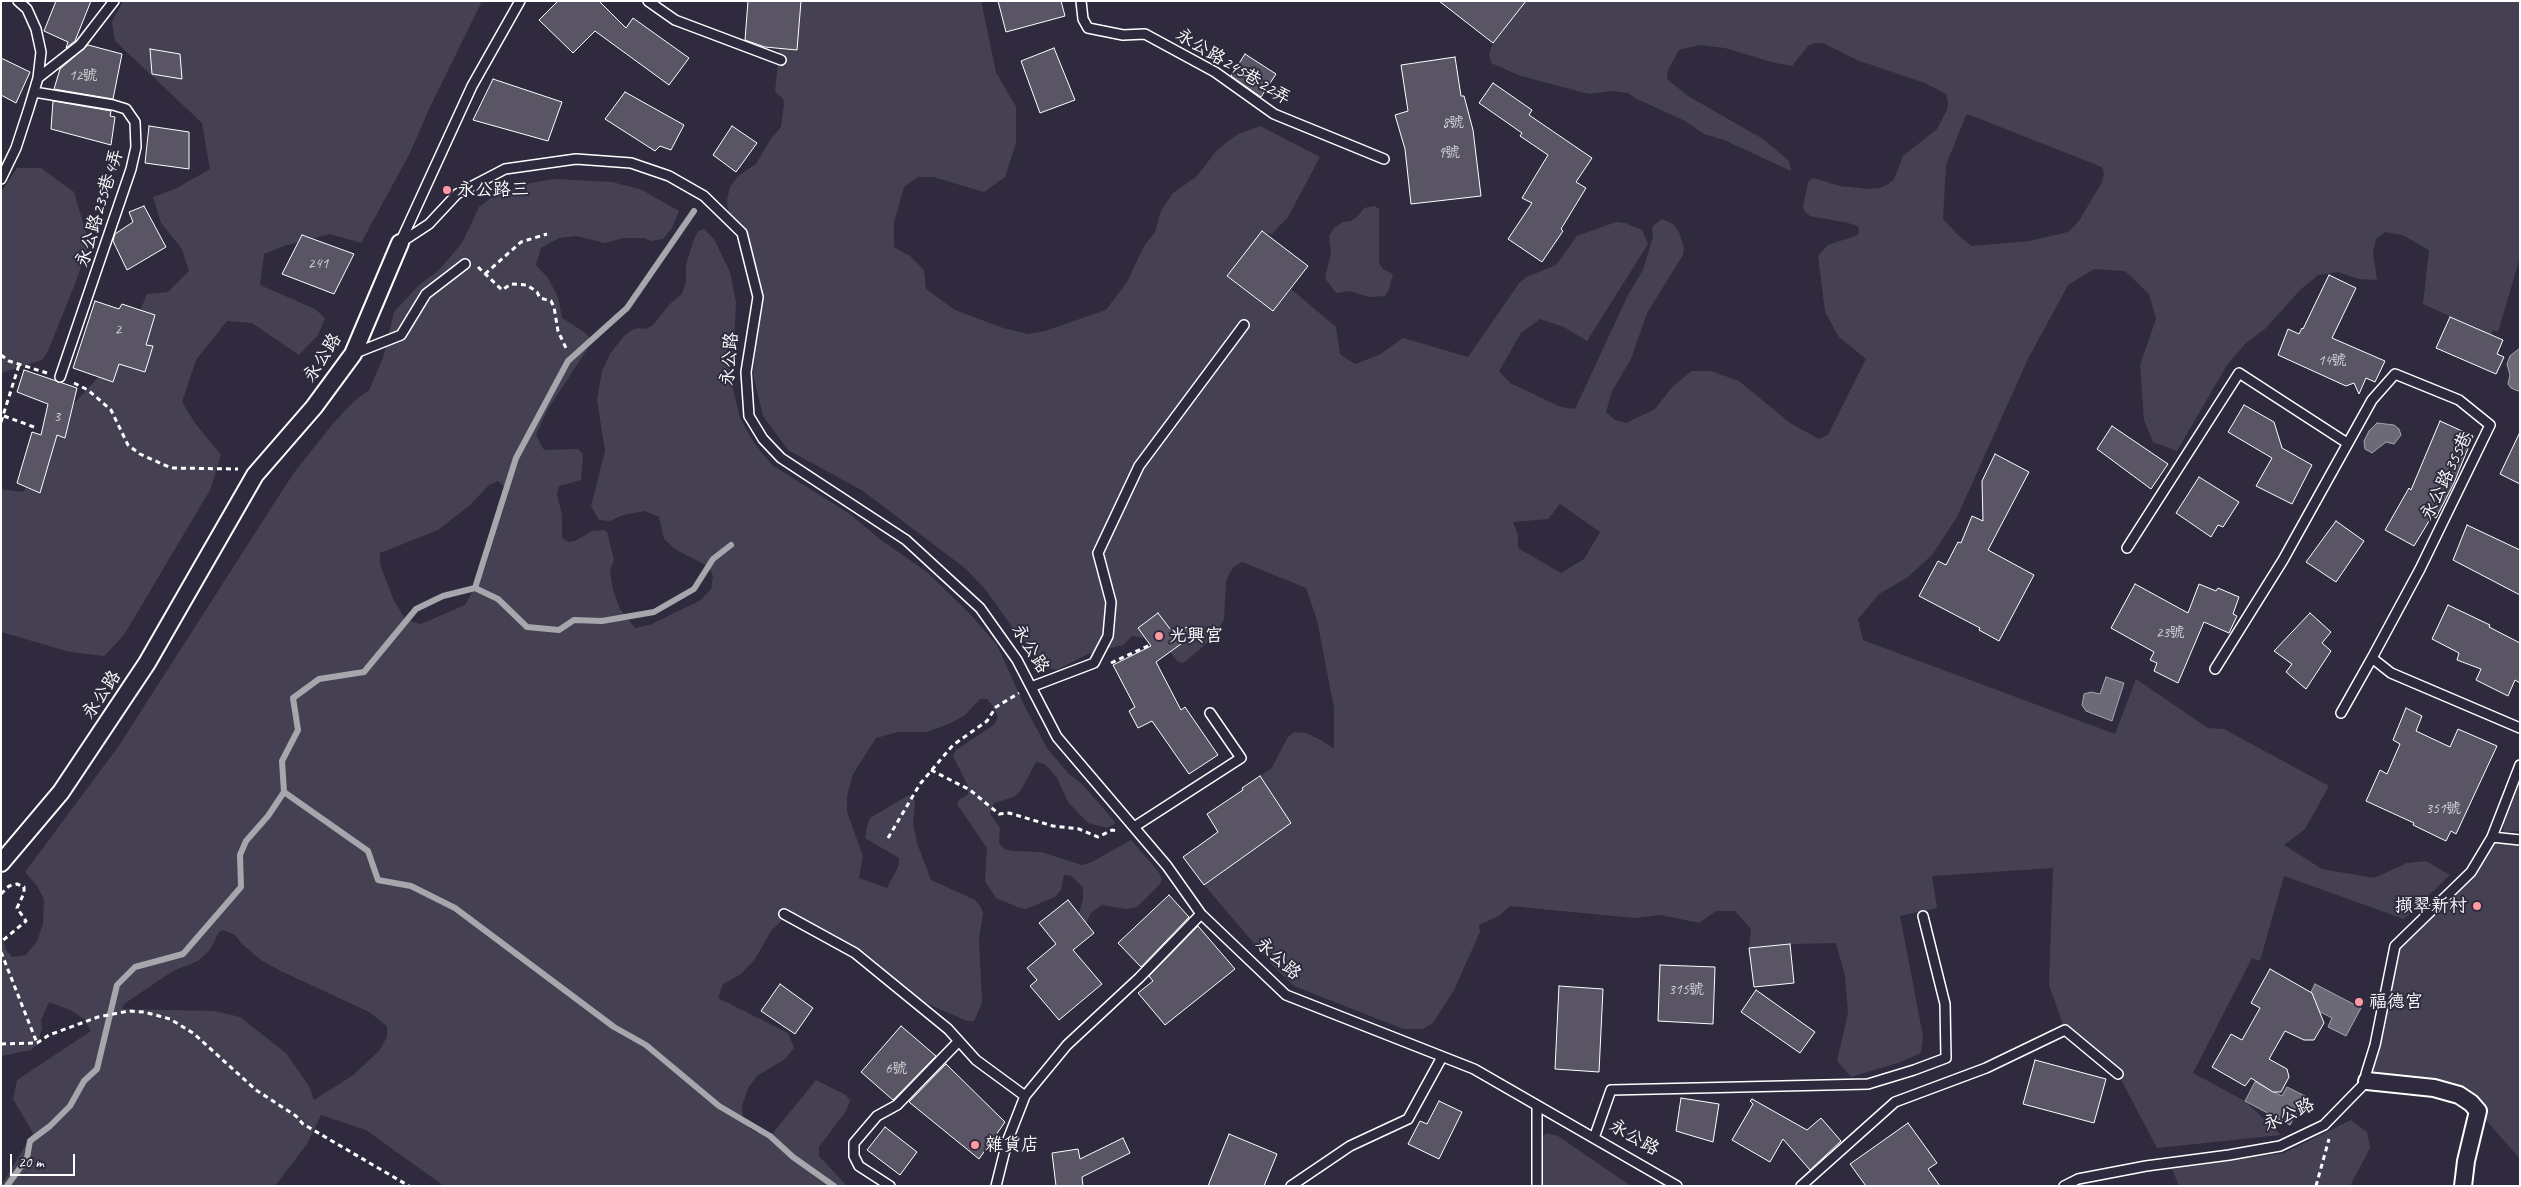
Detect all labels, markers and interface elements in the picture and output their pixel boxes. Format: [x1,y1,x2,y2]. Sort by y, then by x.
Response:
street label: 永公路245巷22弄 [1172,24,1294,110]
house number: 12號 [69,67,97,85]
house number: 8號 [1442,114,1464,132]
house number: 9號 [1438,144,1460,162]
street label: 永公路235巷4弄 [72,146,128,270]
place label: 永公路三 [457,179,529,201]
marker: 永公路三 [441,184,453,196]
house number: 241 [308,255,328,273]
house number: 2 [115,321,121,339]
street label: 永公路 [299,329,347,387]
street label: 永公路 [717,331,743,387]
house number: 14號 [2318,352,2346,370]
house number: 3 [54,408,60,426]
street label: 永公路355巷 [2416,428,2478,524]
street label: 永公路 [1007,620,1053,678]
house number: 23號 [2156,624,2184,642]
place label: 光興宮 [1169,625,1223,647]
marker: 光興宮 [1153,630,1165,642]
street label: 永公路 [78,667,126,723]
house number: 351號 [2425,800,2461,818]
place label: 擷翠新村 [2395,895,2467,917]
marker: 擷翠新村 [2471,900,2483,912]
street label: 永公路 [1251,933,1305,985]
house number: 315號 [1668,981,1704,999]
place label: 福德宮 [2369,991,2423,1013]
marker: 福德宮 [2353,996,2365,1008]
house number: 6號 [885,1060,907,1078]
street label: 永公路 [2260,1094,2318,1136]
street label: 永公路 [1605,1115,1663,1161]
place label: 雜貨店 [985,1134,1039,1156]
marker: 雜貨店 [969,1139,981,1151]
scale bar [12,1144,78,1176]
text: 20 m [18,1153,44,1172]

